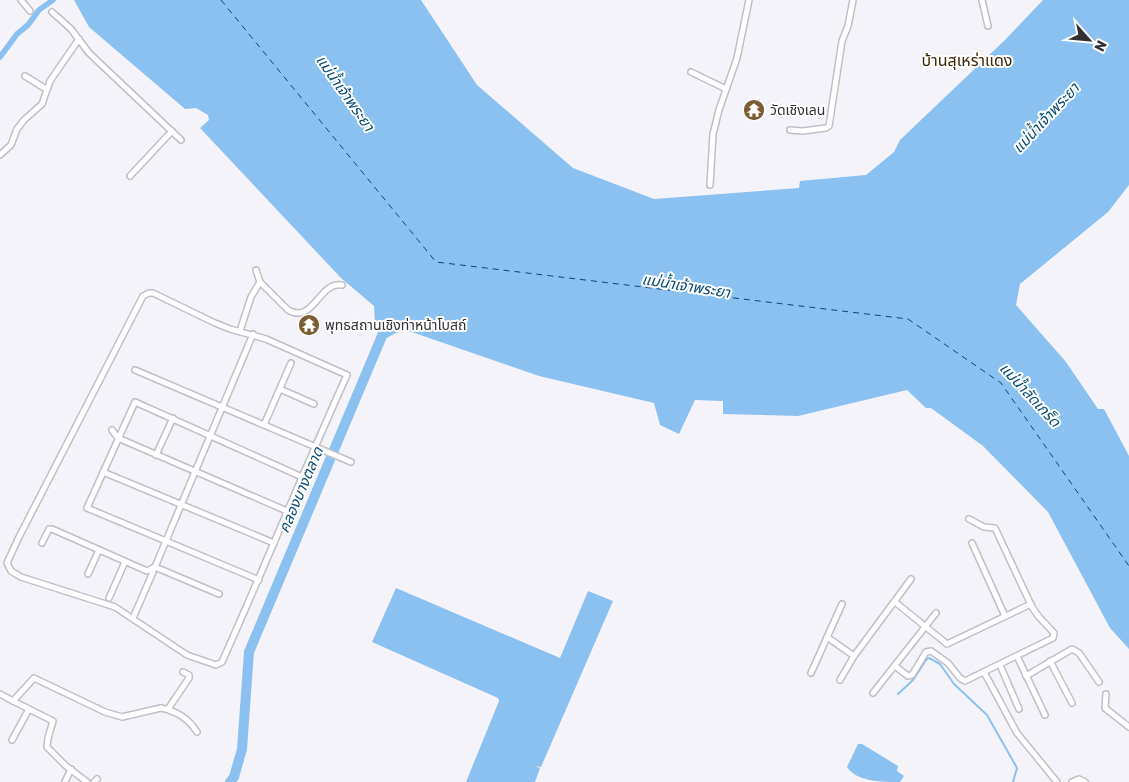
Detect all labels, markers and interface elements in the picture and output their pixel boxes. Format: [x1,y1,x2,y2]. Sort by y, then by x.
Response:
north arrow [1064,15,1114,65]
text: N [1090,37,1110,54]
water label: แม่น้ำเจ้าพระยา [312,50,380,135]
district label: บ้านสุเหร่าแดง [922,51,1012,70]
water label: แม่น้ำเจ้าพระยา [1008,77,1084,157]
temple icon: วัดเชิงเลน [742,98,766,122]
place label: วัดเชิงเลน [770,102,825,119]
water label: แม่น้ำเจ้าพระยา [641,268,733,302]
temple icon: พุทธสถานเชิงท่าหน้าโบสถ์ [297,313,321,337]
place label: พุทธสถานเชิงท่าหน้าโบสถ์ [325,317,467,334]
water label: แม่น้ำลัดเกร็ด [996,358,1066,431]
water label: คลองบางตลาด [275,444,327,535]

